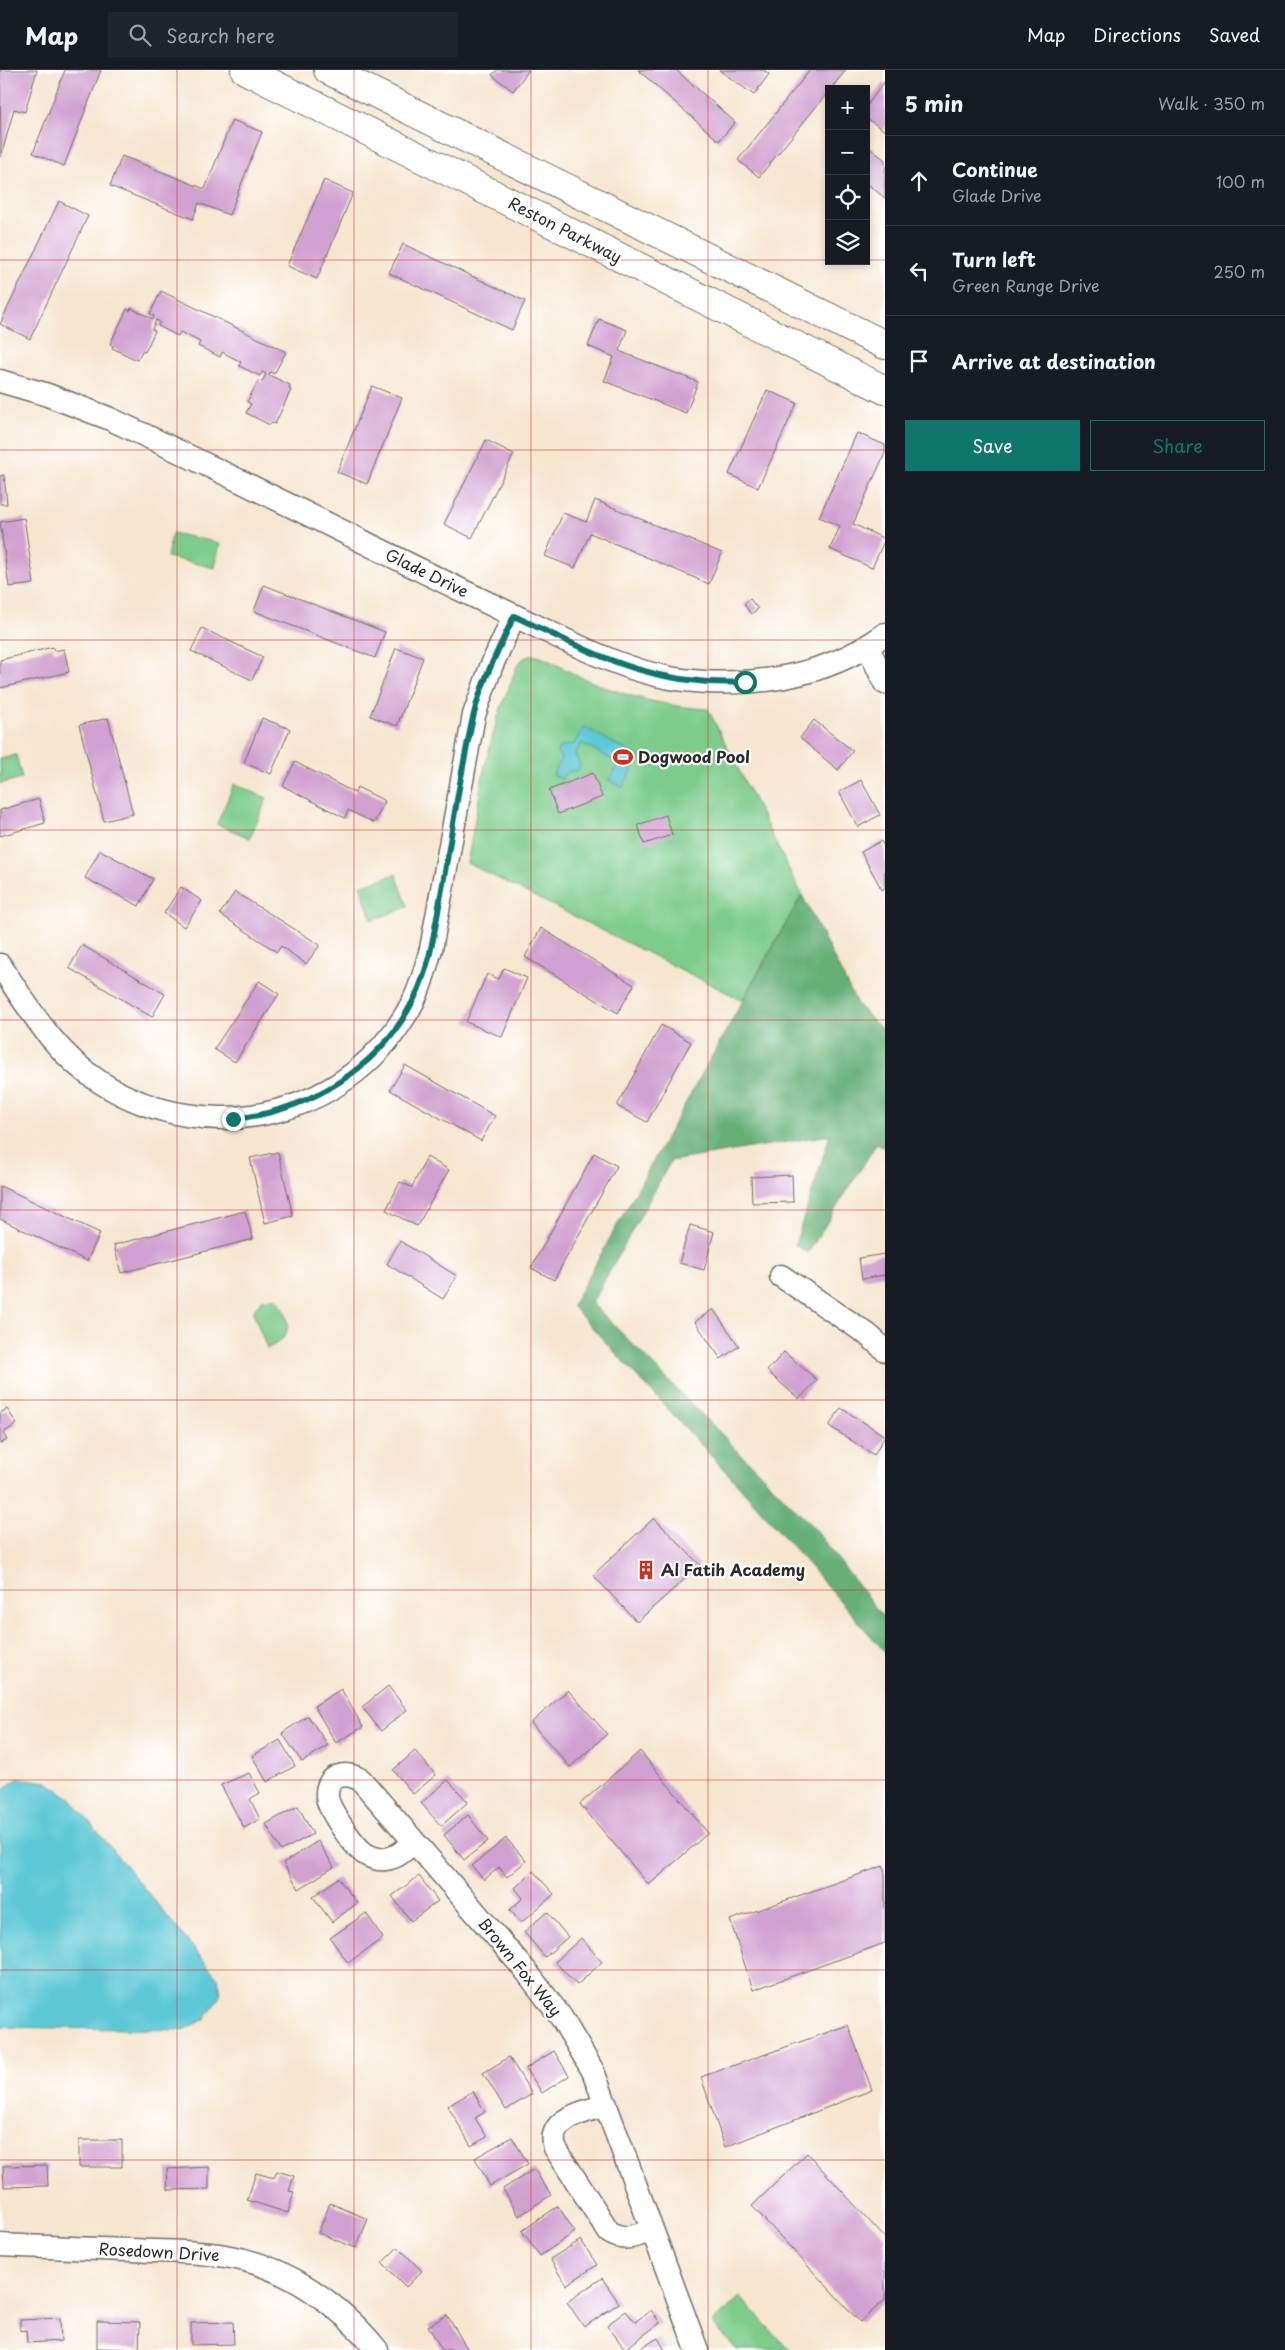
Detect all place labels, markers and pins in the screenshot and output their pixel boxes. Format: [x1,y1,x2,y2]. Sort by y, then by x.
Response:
place label: Dogwood Pool [638,744,750,768]
sports icon: Dogwood Pool [612,746,634,768]
place label: Al Fatih Academy [661,1557,805,1581]
building icon: Al Fatih Academy [635,1559,657,1581]

